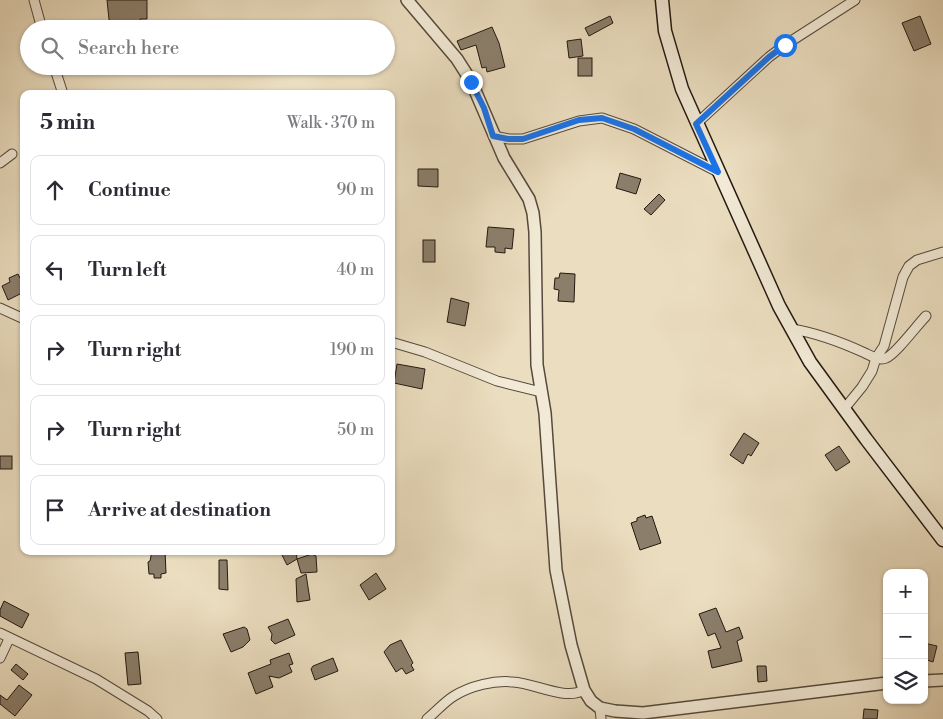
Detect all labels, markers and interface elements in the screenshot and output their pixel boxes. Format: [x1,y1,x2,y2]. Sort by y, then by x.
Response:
search box [20,20,395,75]
icon: search [38,34,66,62]
route start [774,34,797,57]
text: Search here [78,36,179,60]
route end [460,71,483,94]
text: 5 min [40,110,95,136]
text: Walk · 370 m [287,113,375,133]
icon: ahead [41,176,69,204]
text: Continue [88,178,171,202]
text: 90 m [336,180,374,200]
icon: left [41,256,69,284]
text: Turn left [88,258,167,282]
text: 40 m [337,260,374,280]
icon: right [41,336,69,364]
text: Turn right [88,338,181,362]
text: 190 m [330,340,374,360]
icon: right [41,416,69,444]
text: Turn right [88,418,181,442]
text: 50 m [337,420,374,440]
icon: arrive [41,496,69,524]
text: Arrive at destination [88,498,271,522]
map controls [883,569,928,704]
button: + [883,569,928,614]
button: − [883,614,928,659]
button: layers [883,659,928,704]

